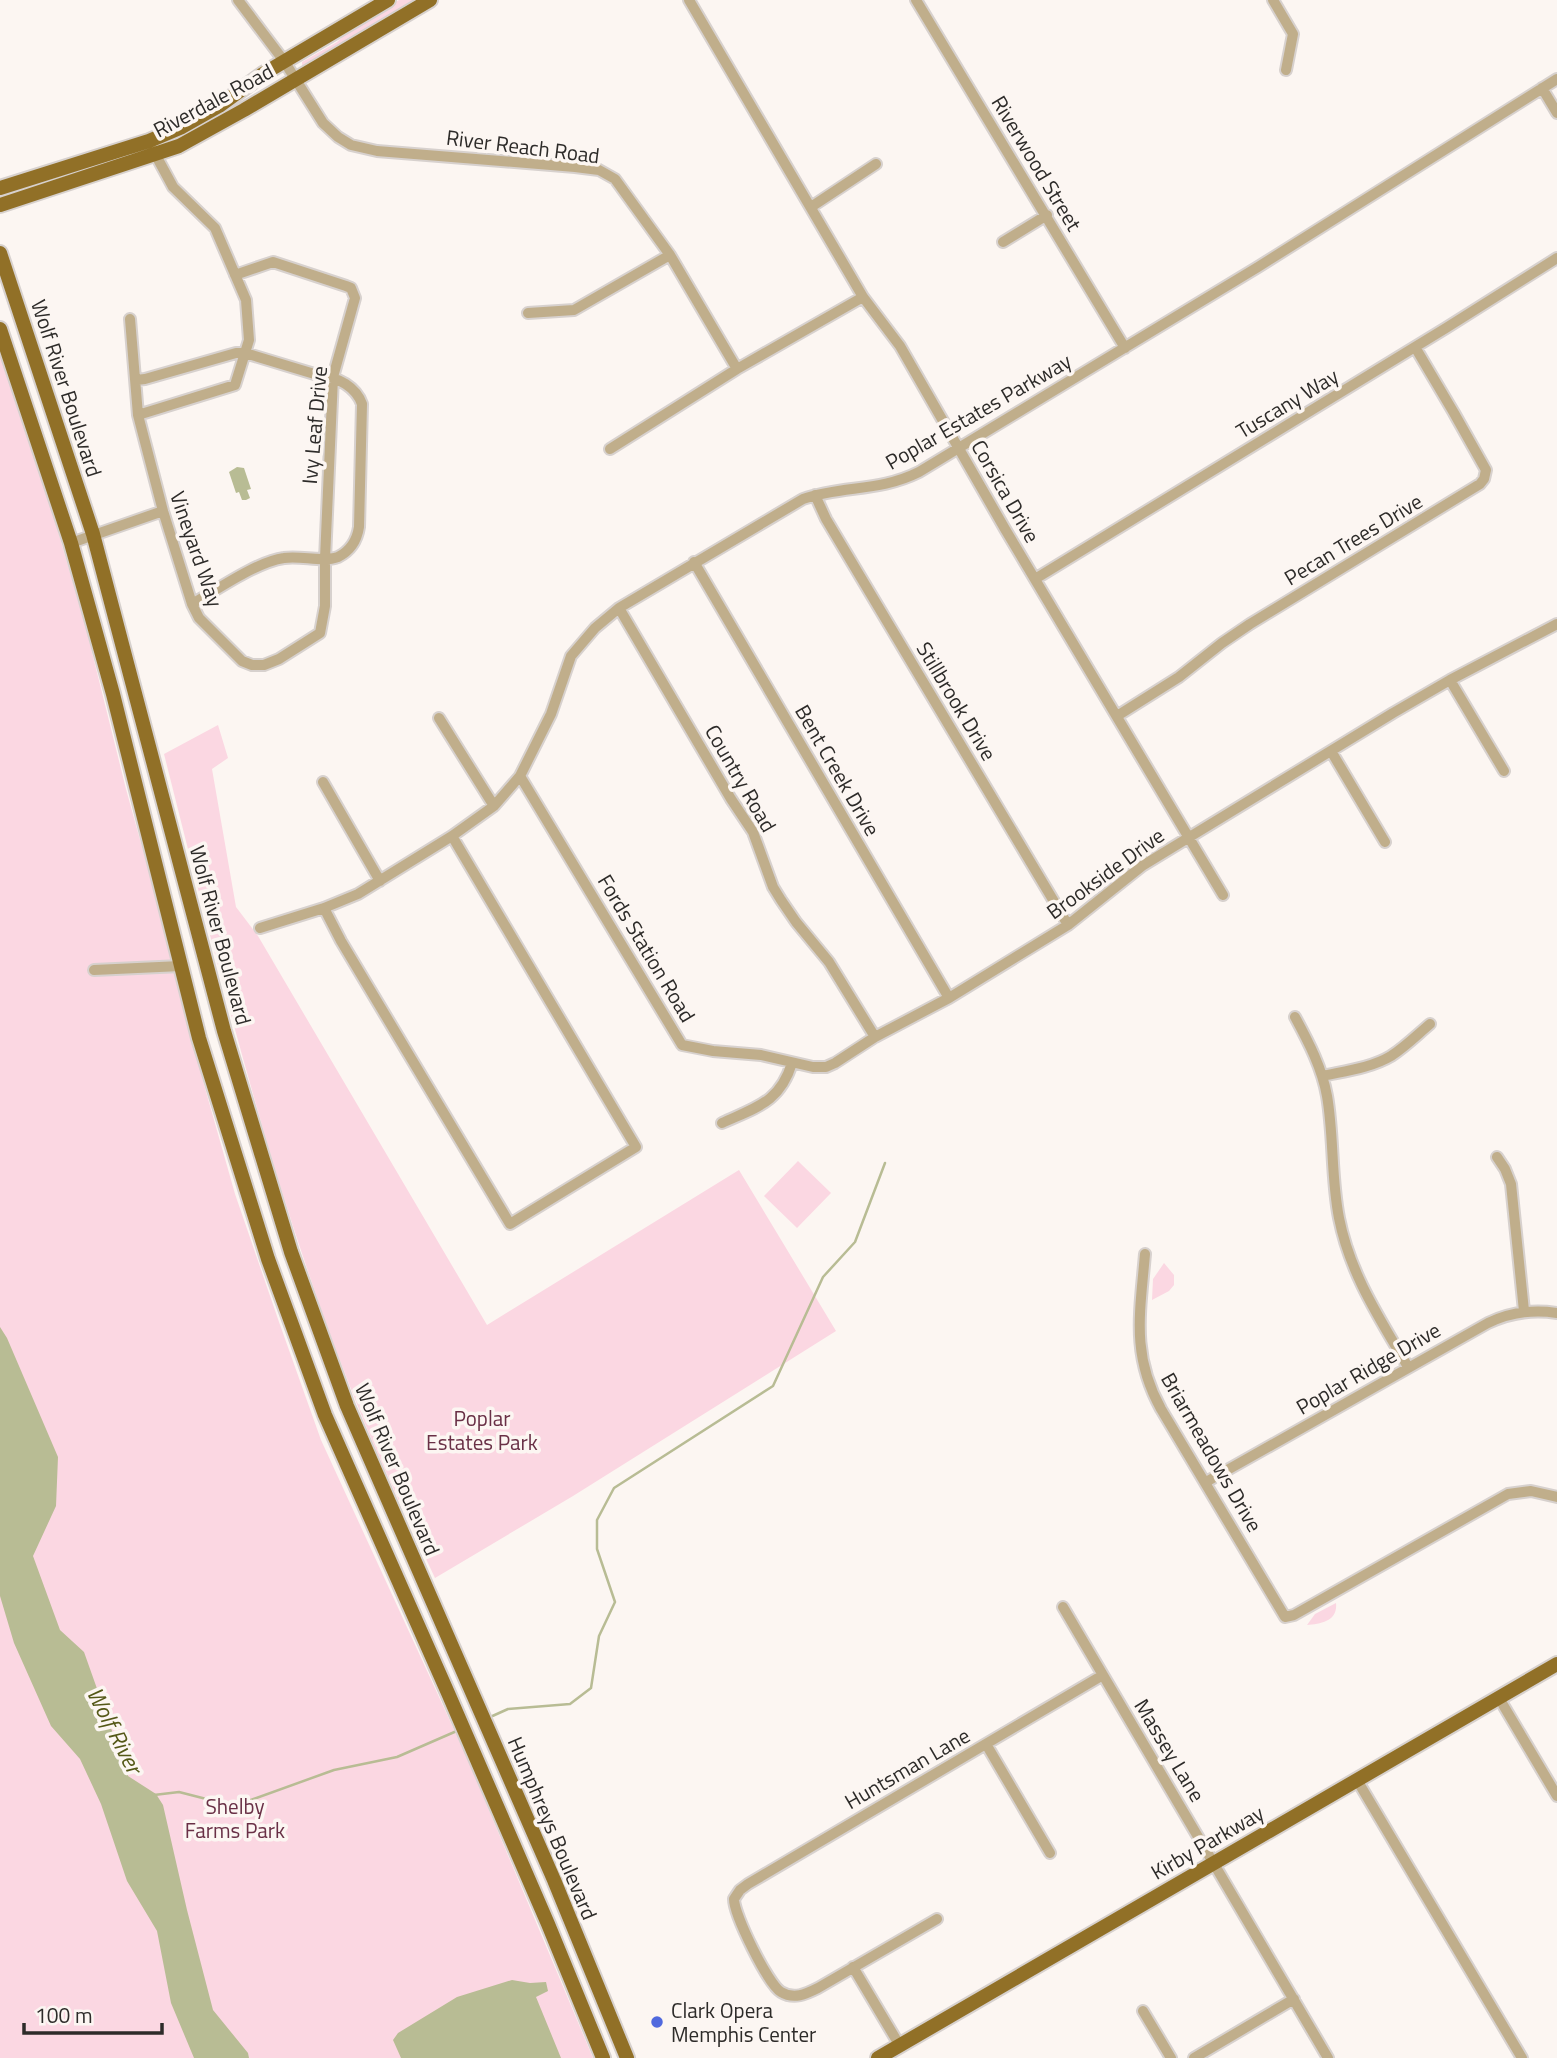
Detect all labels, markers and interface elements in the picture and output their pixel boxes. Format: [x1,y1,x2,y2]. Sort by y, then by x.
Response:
street label: Riverdale Road [147,55,279,145]
street label: Riverwood Street [984,89,1091,237]
street label: River Reach Road [444,121,602,171]
street label: Wolf River Boulevard [23,295,111,481]
street label: Poplar Estates Parkway [879,345,1077,477]
street label: Tuscany Way [1230,360,1344,446]
street label: Ivy Leaf Drive [293,365,335,485]
street label: Corsica Drive [964,434,1048,548]
street label: Pecan Trees Drive [1278,485,1428,593]
street label: Vineyard Way [162,487,232,611]
street label: Stillbrook Drive [909,635,1005,767]
street label: Bent Creek Drive [787,698,889,842]
street label: Country Road [697,718,785,838]
street label: Brookside Drive [1039,819,1171,927]
street label: Wolf River Boulevard [182,842,260,1028]
street label: Fords Station Road [590,868,704,1028]
street label: Poplar Ridge Drive [1290,1314,1446,1422]
street label: Briarmeadows Drive [1153,1366,1271,1538]
street label: Wolf River Boulevard [347,1378,449,1560]
park label: Poplar Estates Park [426,1402,538,1458]
water label: Wolf River [78,1681,153,1782]
street label: Massey Lane [1127,1692,1213,1808]
street label: Huntsman Lane [838,1719,976,1817]
street label: Humphreys Boulevard [500,1731,606,1925]
park label: Shelby Farms Park [185,1790,285,1846]
street label: Kirby Parkway [1144,1797,1270,1887]
scale bar [24,1992,163,2036]
place label: Clark Opera Memphis Center [671,1994,816,2050]
text: 100 m [35,1999,92,2031]
marker: Clark Opera Memphis Center [649,2014,665,2030]

